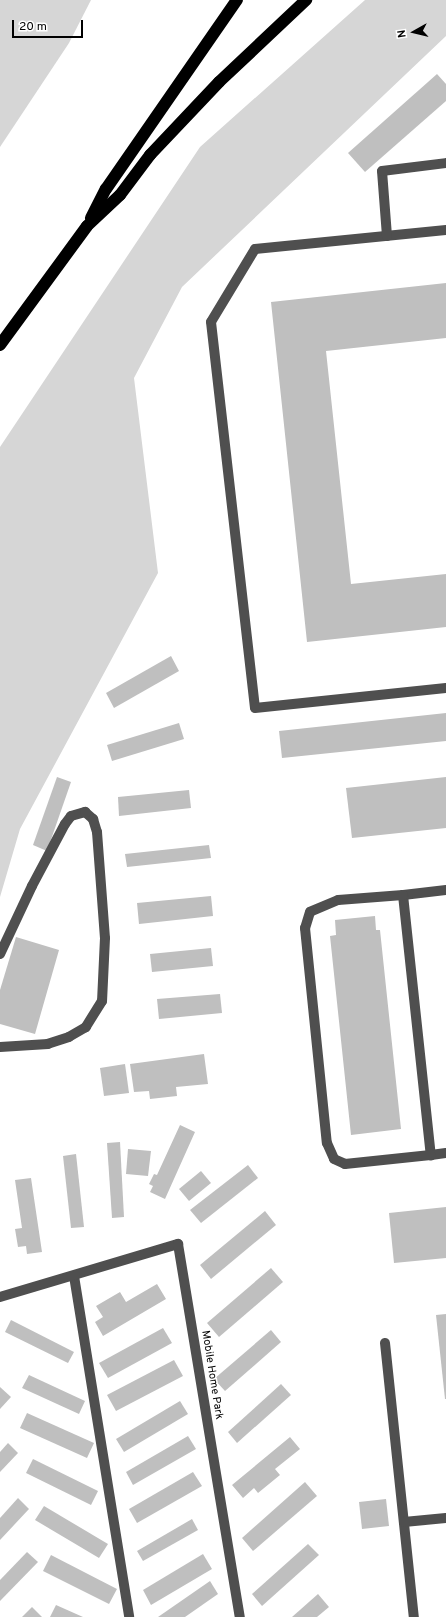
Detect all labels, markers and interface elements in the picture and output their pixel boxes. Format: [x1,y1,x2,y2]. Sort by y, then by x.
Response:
scale bar [14,12,85,38]
north arrow [394,12,434,52]
text: 20 m [19,19,47,35]
text: N [395,29,410,39]
street label: Mobile Home Park [198,1330,226,1420]

